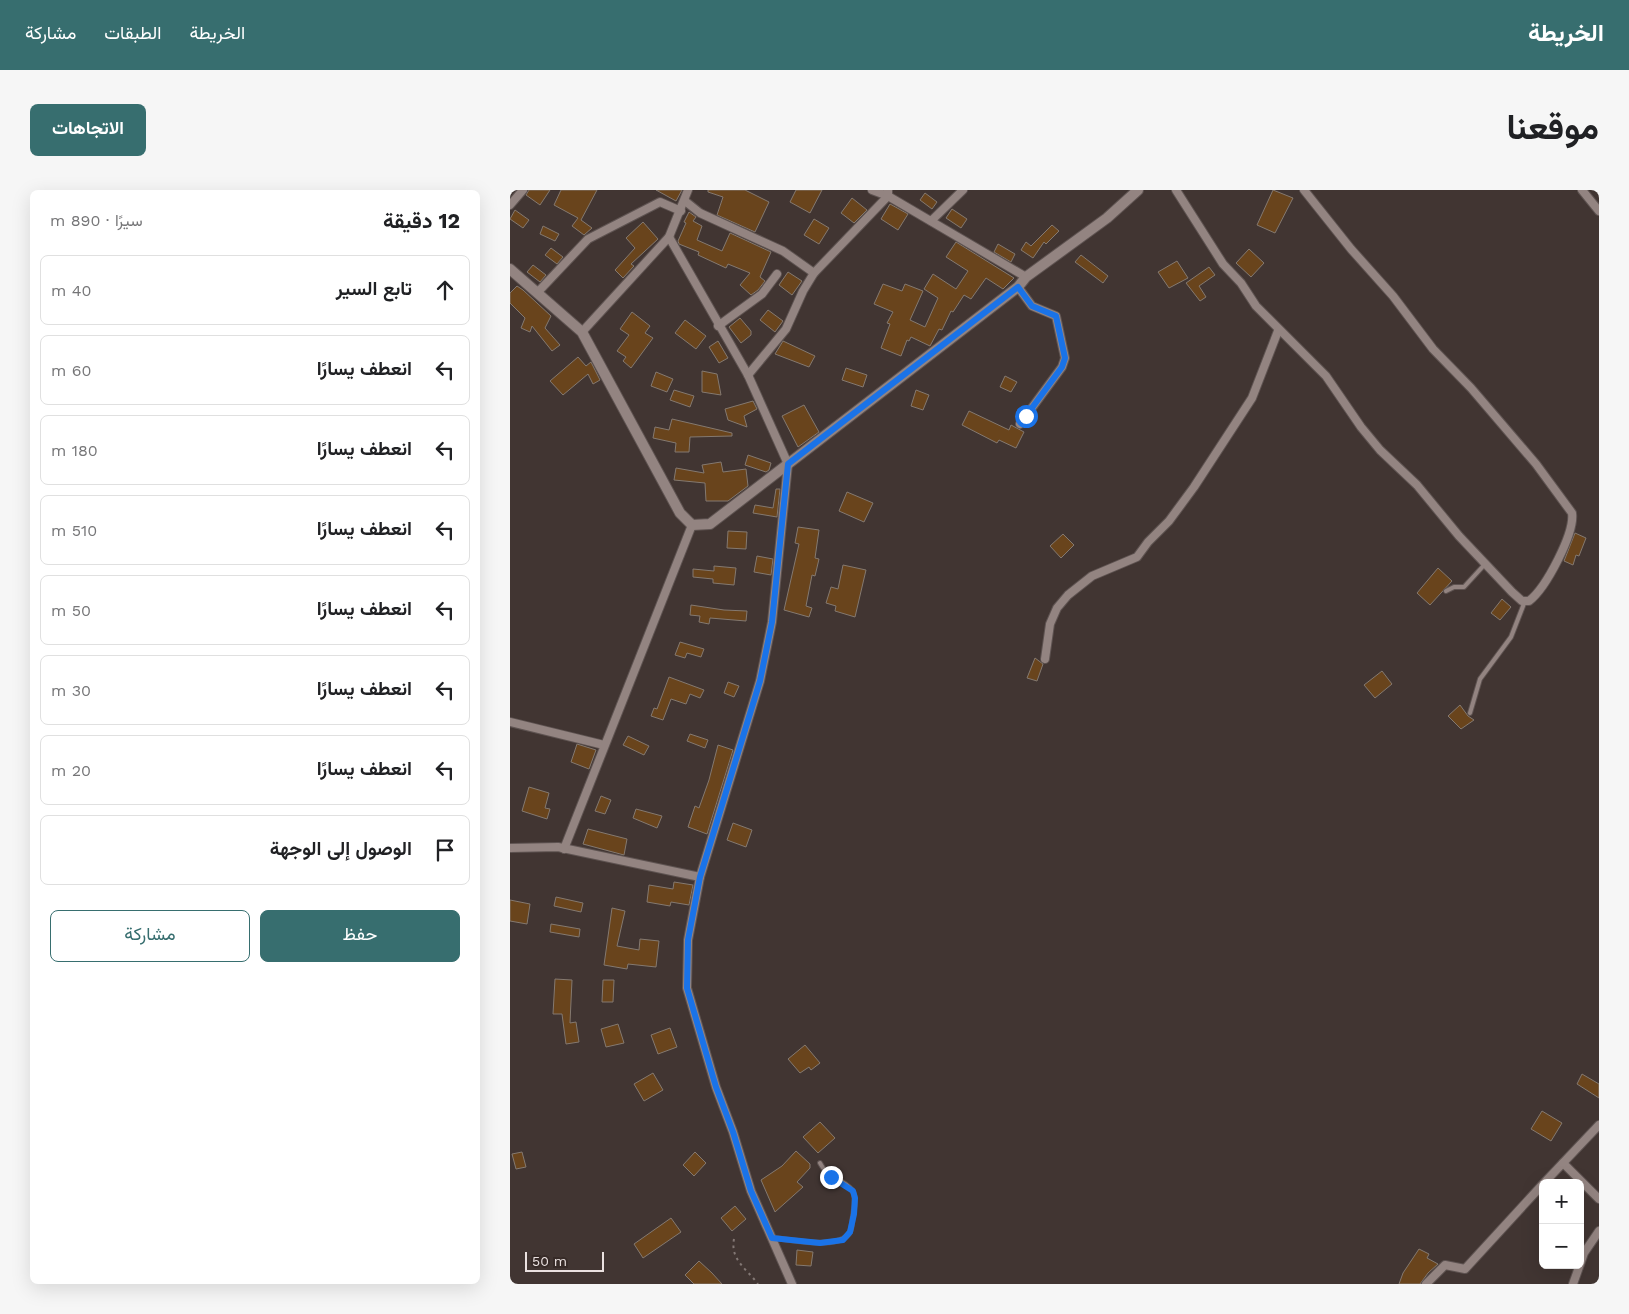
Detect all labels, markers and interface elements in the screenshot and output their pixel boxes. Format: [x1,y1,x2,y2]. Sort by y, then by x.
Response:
text: الخريطة [1528,19,1604,47]
text: مشاركة [25,22,76,43]
text: الطبقات [104,22,161,43]
text: الخريطة [189,22,245,43]
button: الاتجاهات [30,104,146,156]
text: موقعنا [1506,106,1599,148]
text: 12 دقيقة [383,208,460,233]
text: سيرًا · 890 m [50,211,143,230]
icon: ahead [431,276,459,304]
text: تابع السير [336,277,412,300]
text: 40 m [51,281,91,300]
icon: left [431,356,459,384]
text: انعطف يسارًا [317,357,412,380]
text: 60 m [51,361,91,380]
route start [1015,405,1038,428]
icon: left [431,436,459,464]
text: انعطف يسارًا [317,437,412,460]
text: 180 m [51,441,98,460]
icon: left [431,516,459,544]
text: انعطف يسارًا [317,517,412,540]
text: 510 m [51,521,97,540]
icon: left [431,596,459,624]
text: انعطف يسارًا [317,597,412,620]
text: 50 m [51,601,91,620]
icon: left [431,676,459,704]
text: انعطف يسارًا [317,677,412,700]
text: 30 m [51,681,91,700]
icon: left [431,756,459,784]
text: انعطف يسارًا [317,757,412,780]
text: 20 m [51,761,91,780]
icon: arrive [431,836,459,864]
text: الوصول إلى الوجهة [270,837,412,860]
button: مشاركة [50,910,250,962]
button: حفظ [260,910,460,962]
route end [820,1166,843,1189]
map controls [1539,1179,1584,1269]
button: + [1539,1179,1584,1224]
button: − [1539,1224,1584,1269]
scale bar [525,1249,604,1272]
text: 50 m [532,1253,567,1269]

